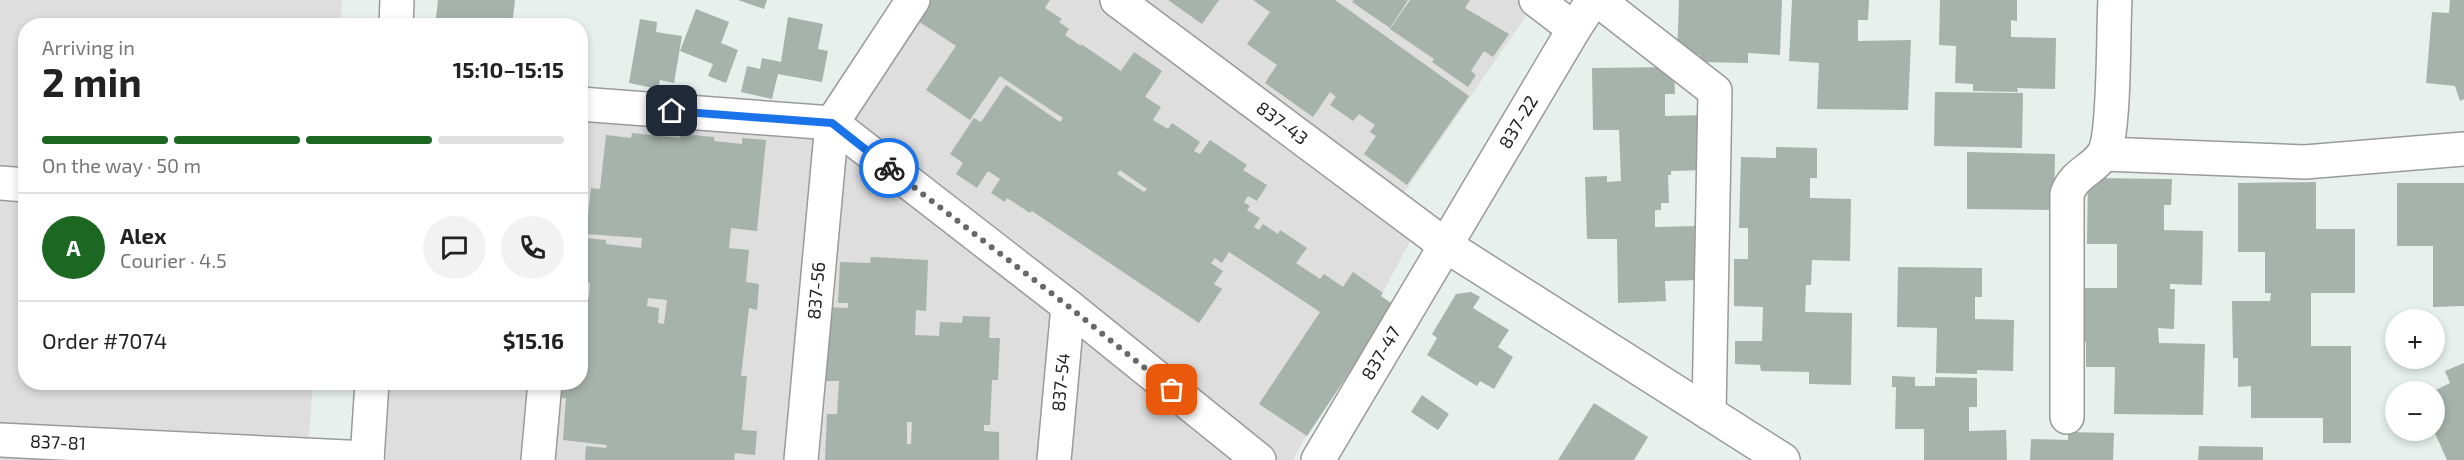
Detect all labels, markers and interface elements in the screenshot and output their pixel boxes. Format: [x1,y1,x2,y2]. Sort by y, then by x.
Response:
text: Arriving in [42,35,135,59]
text: 15:10–15:15 [453,56,564,82]
text: 2 min [42,58,142,105]
pin [646,85,697,136]
street label: 837-22 [1494,91,1542,152]
icon: home [655,94,688,127]
street label: 837-43 [1252,96,1313,149]
courier [859,138,919,198]
icon: bike [873,152,906,185]
text: On the way · 50 m [42,153,201,177]
button: chat [423,216,486,279]
button: phone [501,216,564,279]
text: Alex [120,222,166,248]
text: A [66,234,81,260]
text: Courier · 4.5 [120,248,227,272]
street label: 837-56 [802,261,829,320]
map controls [2385,309,2445,441]
button: + [2385,309,2445,369]
street label: 837-47 [1356,322,1405,384]
text: Order #7074 [42,327,167,353]
text: $15.16 [503,327,564,353]
street label: 837-54 [1046,352,1074,412]
pin [1146,364,1197,415]
icon: bag [1155,373,1188,406]
button: − [2385,381,2445,441]
street label: 837-81 [29,429,86,454]

